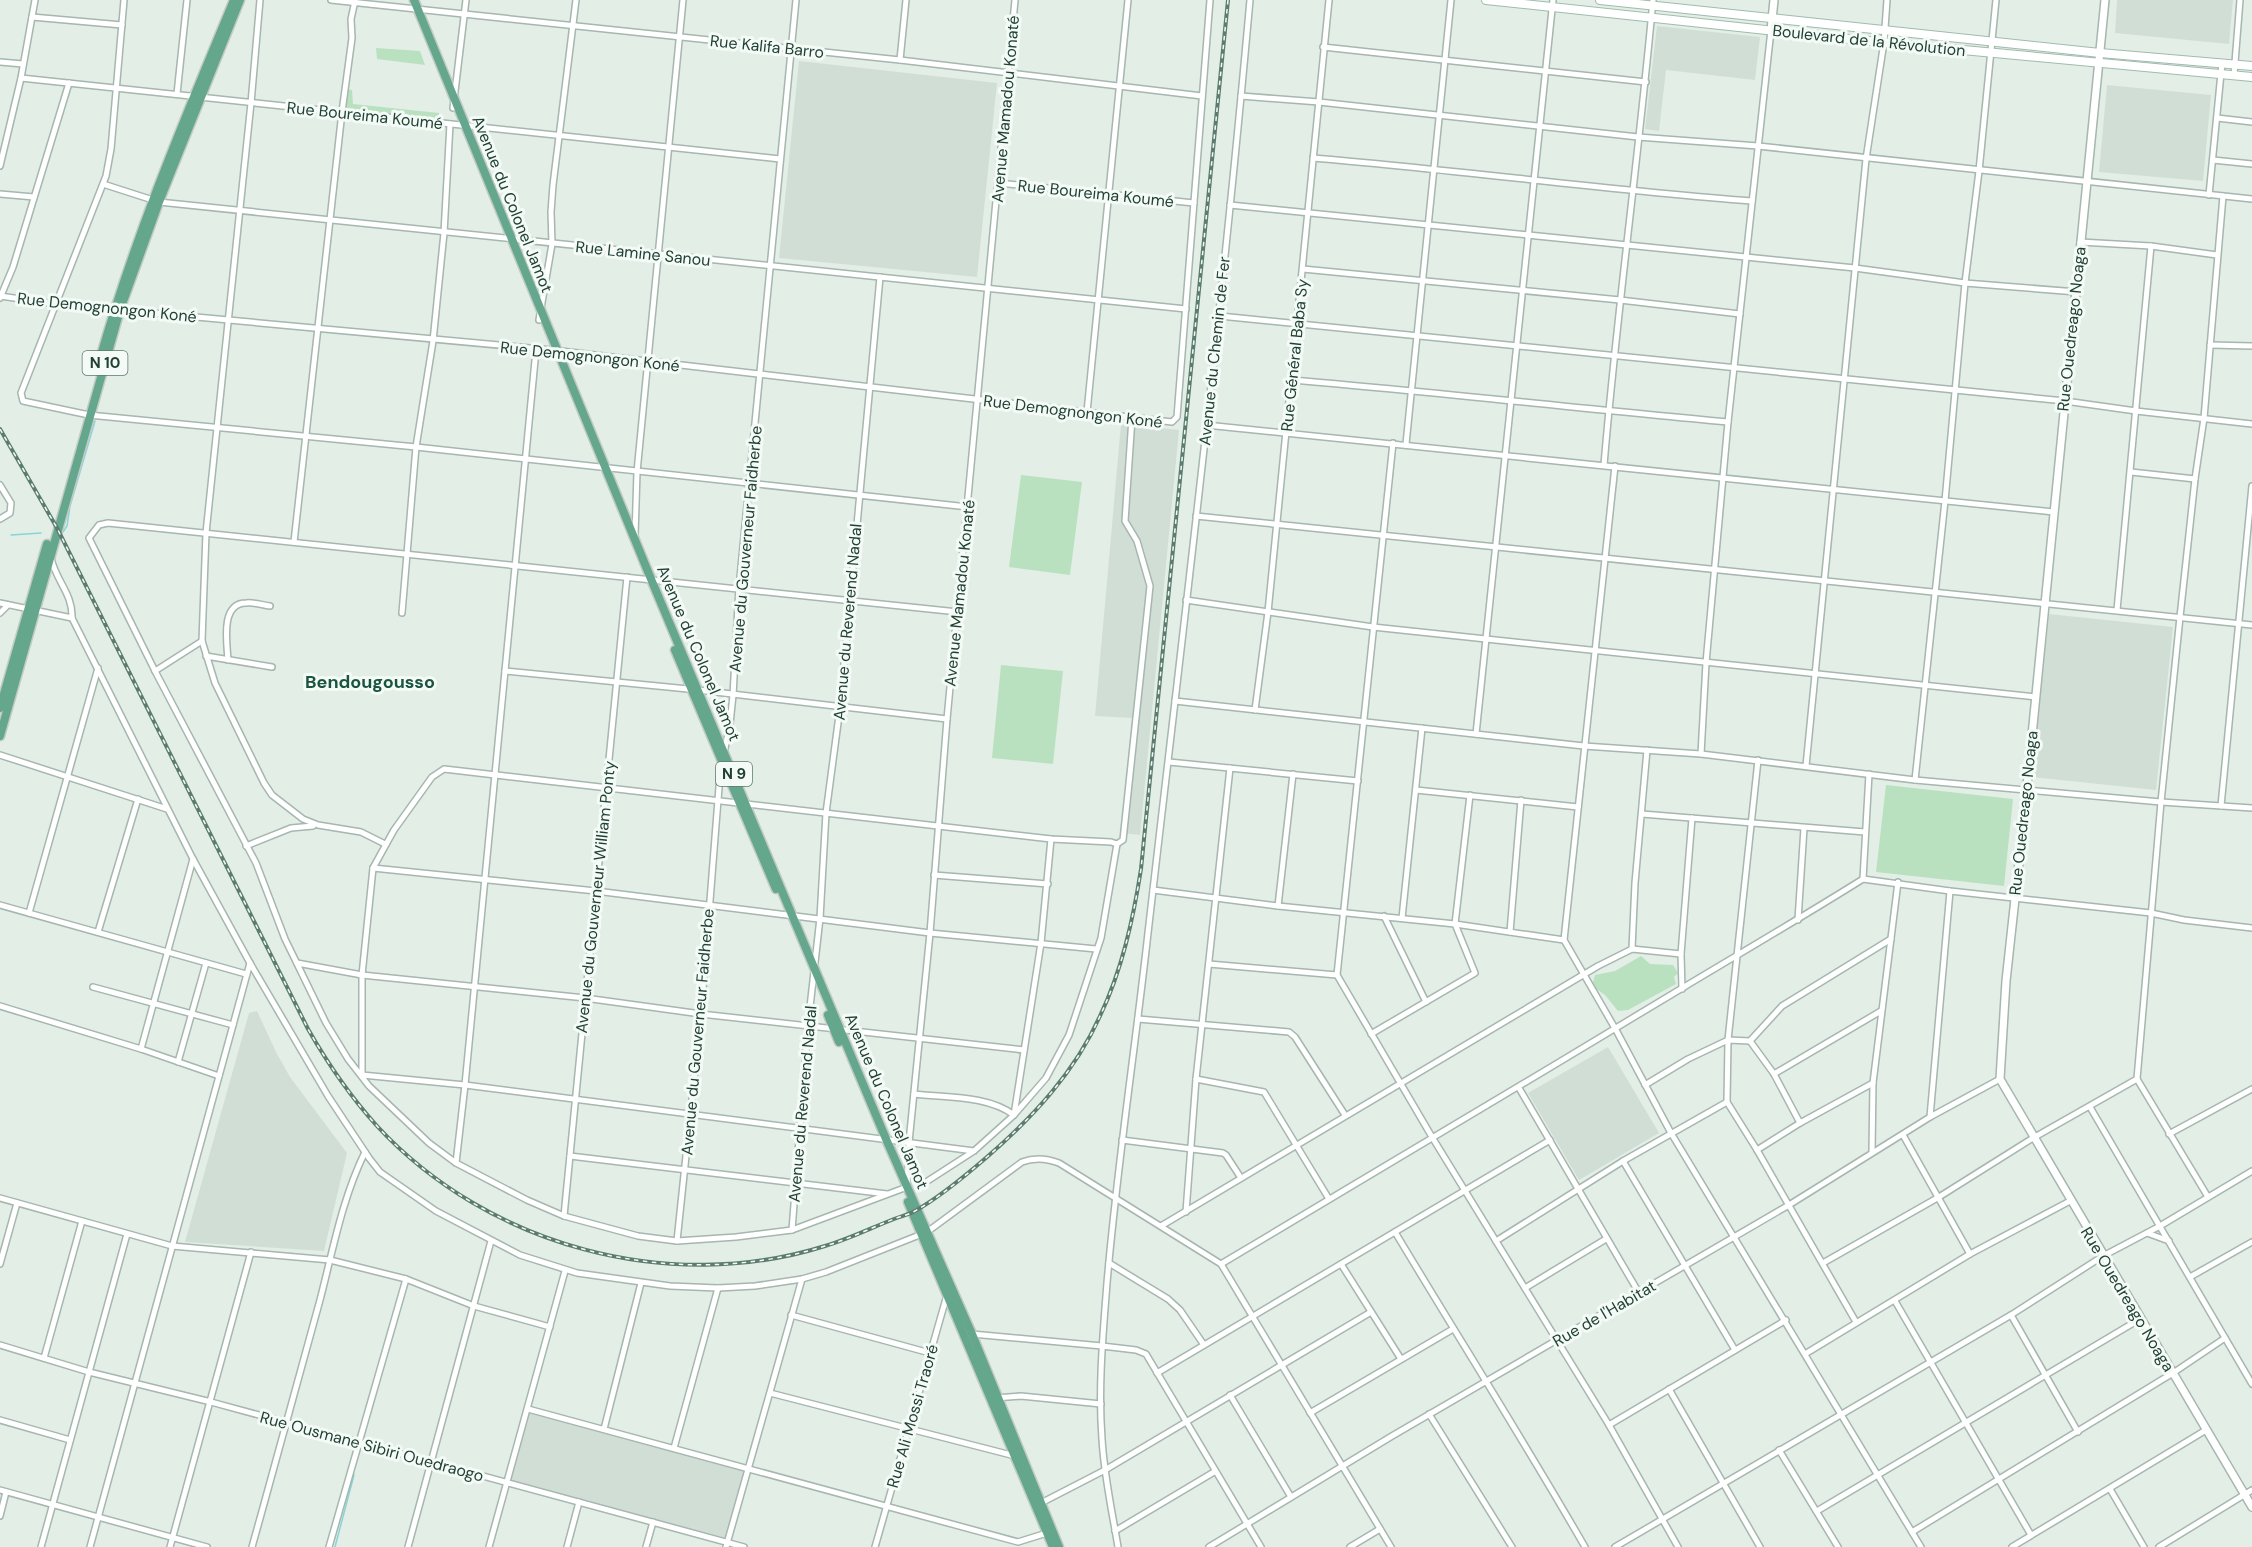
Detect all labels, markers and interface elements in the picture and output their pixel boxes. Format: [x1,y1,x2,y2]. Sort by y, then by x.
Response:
street label: Avenue Mamadou Konaté [987,15,1024,203]
street label: Boulevard de la Révolution [1771,20,1967,61]
street label: Rue Kalifa Barro [709,30,825,63]
street label: Rue Boureima Koumé [286,97,444,134]
street label: Avenue du Colonel Jamot [467,113,558,296]
street label: Rue Boureima Koumé [1017,175,1175,212]
street label: Rue Lamine Sanou [574,236,711,271]
street label: Rue Ouedreago Noaga [2052,246,2091,412]
street label: Avenue du Chemin de Fer [1194,255,1235,447]
street label: Rue Général Baba Sy [1276,278,1313,432]
street label: Rue Demognongon Koné [16,288,198,327]
street label: Rue Demognongon Koné [499,337,681,376]
road number: N 10 [82,351,128,375]
street label: Rue Demognongon Koné [982,390,1164,433]
street label: Avenue du Gouverneur Faidherbe [724,425,767,673]
street label: Avenue Mamadou Konaté [939,499,980,688]
street label: Avenue du Reverend Nadal [828,523,867,721]
street label: Avenue du Colonel Jamot [652,562,745,744]
district label: Bendougousso [305,670,435,694]
street label: Rue Ouedreago Noaga [2004,730,2043,896]
street label: Avenue du Gouverneur William Ponty [571,760,620,1034]
road number: N 9 [716,762,752,786]
street label: Avenue du Gouverneur Faidherbe [676,908,719,1156]
street label: Avenue du Reverend Nadal [783,1005,822,1203]
street label: Avenue du Colonel Jamot [840,1010,933,1192]
street label: Rue Ouedreago Noaga [2076,1223,2179,1376]
street label: Rue de l'Habitat [1549,1275,1660,1352]
street label: Rue Ali Mossi Traoré [882,1342,943,1490]
street label: Rue Ousmane Sibiri Ouedraogo [258,1406,486,1486]

